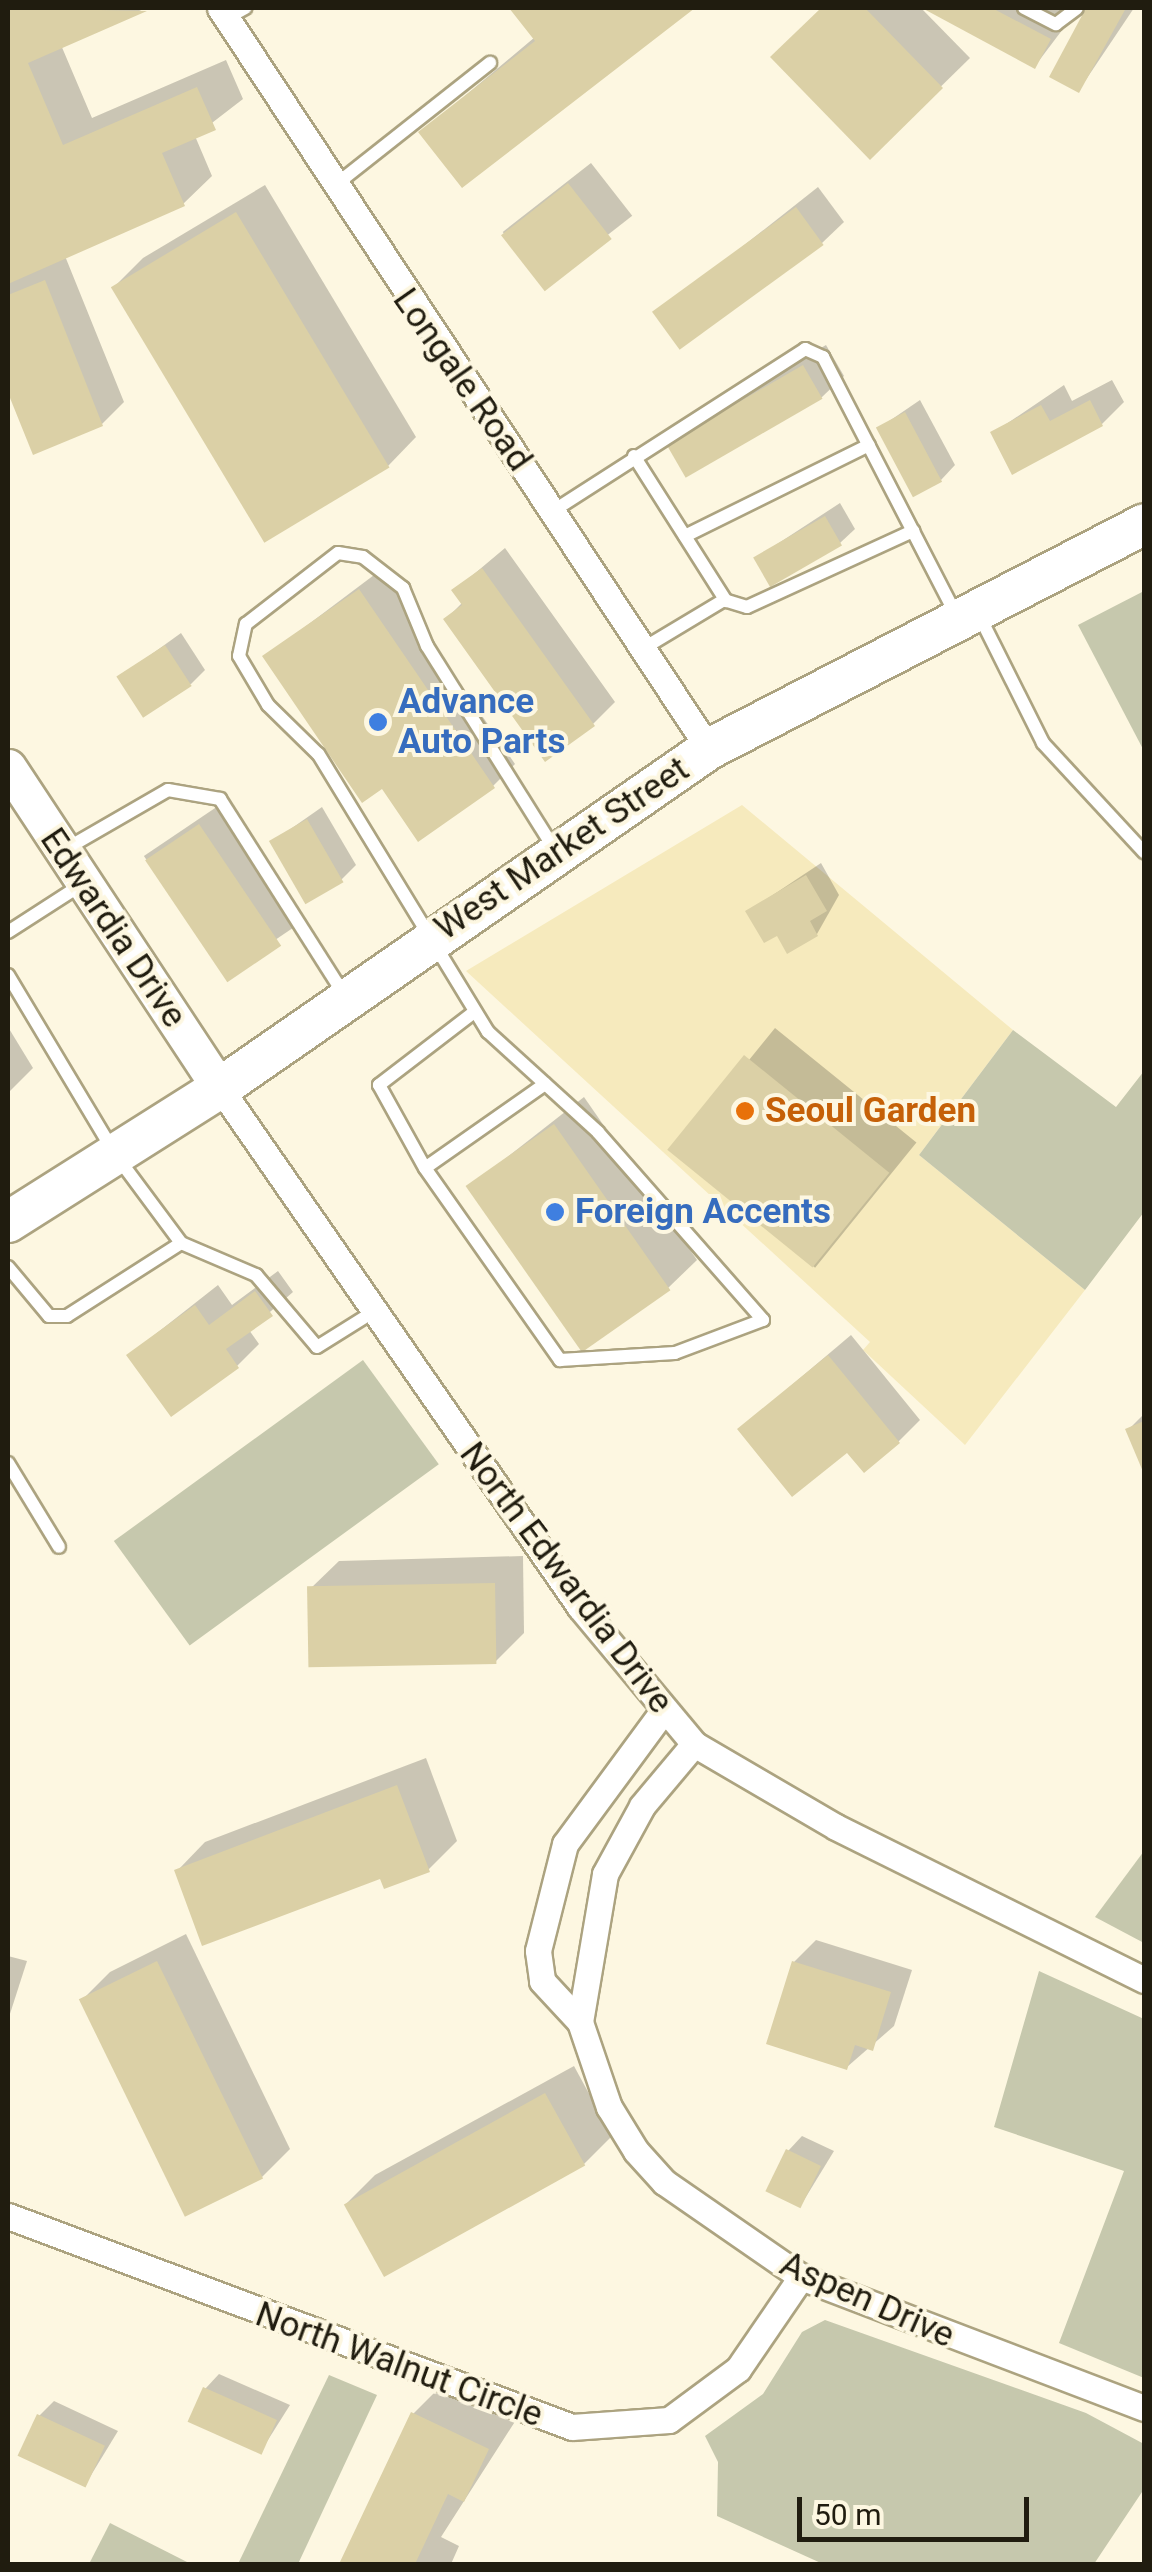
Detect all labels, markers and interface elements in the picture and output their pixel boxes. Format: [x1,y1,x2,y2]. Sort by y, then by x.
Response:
street label: Longale Road [384,281,540,479]
place label: Advance Auto Parts [398,681,565,763]
marker: Advance Auto Parts [367,711,389,733]
street label: West Market Street [427,749,697,949]
street label: Edwardia Drive [31,821,195,1035]
place label: Seoul Garden [765,1090,976,1132]
marker: Seoul Garden [734,1100,756,1122]
place label: Foreign Accents [575,1191,831,1233]
marker: Foreign Accents [544,1201,566,1223]
street label: North Edwardia Drive [451,1434,681,1722]
street label: Aspen Drive [774,2243,960,2357]
street label: North Walnut Circle [250,2294,548,2436]
scale bar [802,2477,1034,2539]
text: 50 m [814,2497,881,2532]

